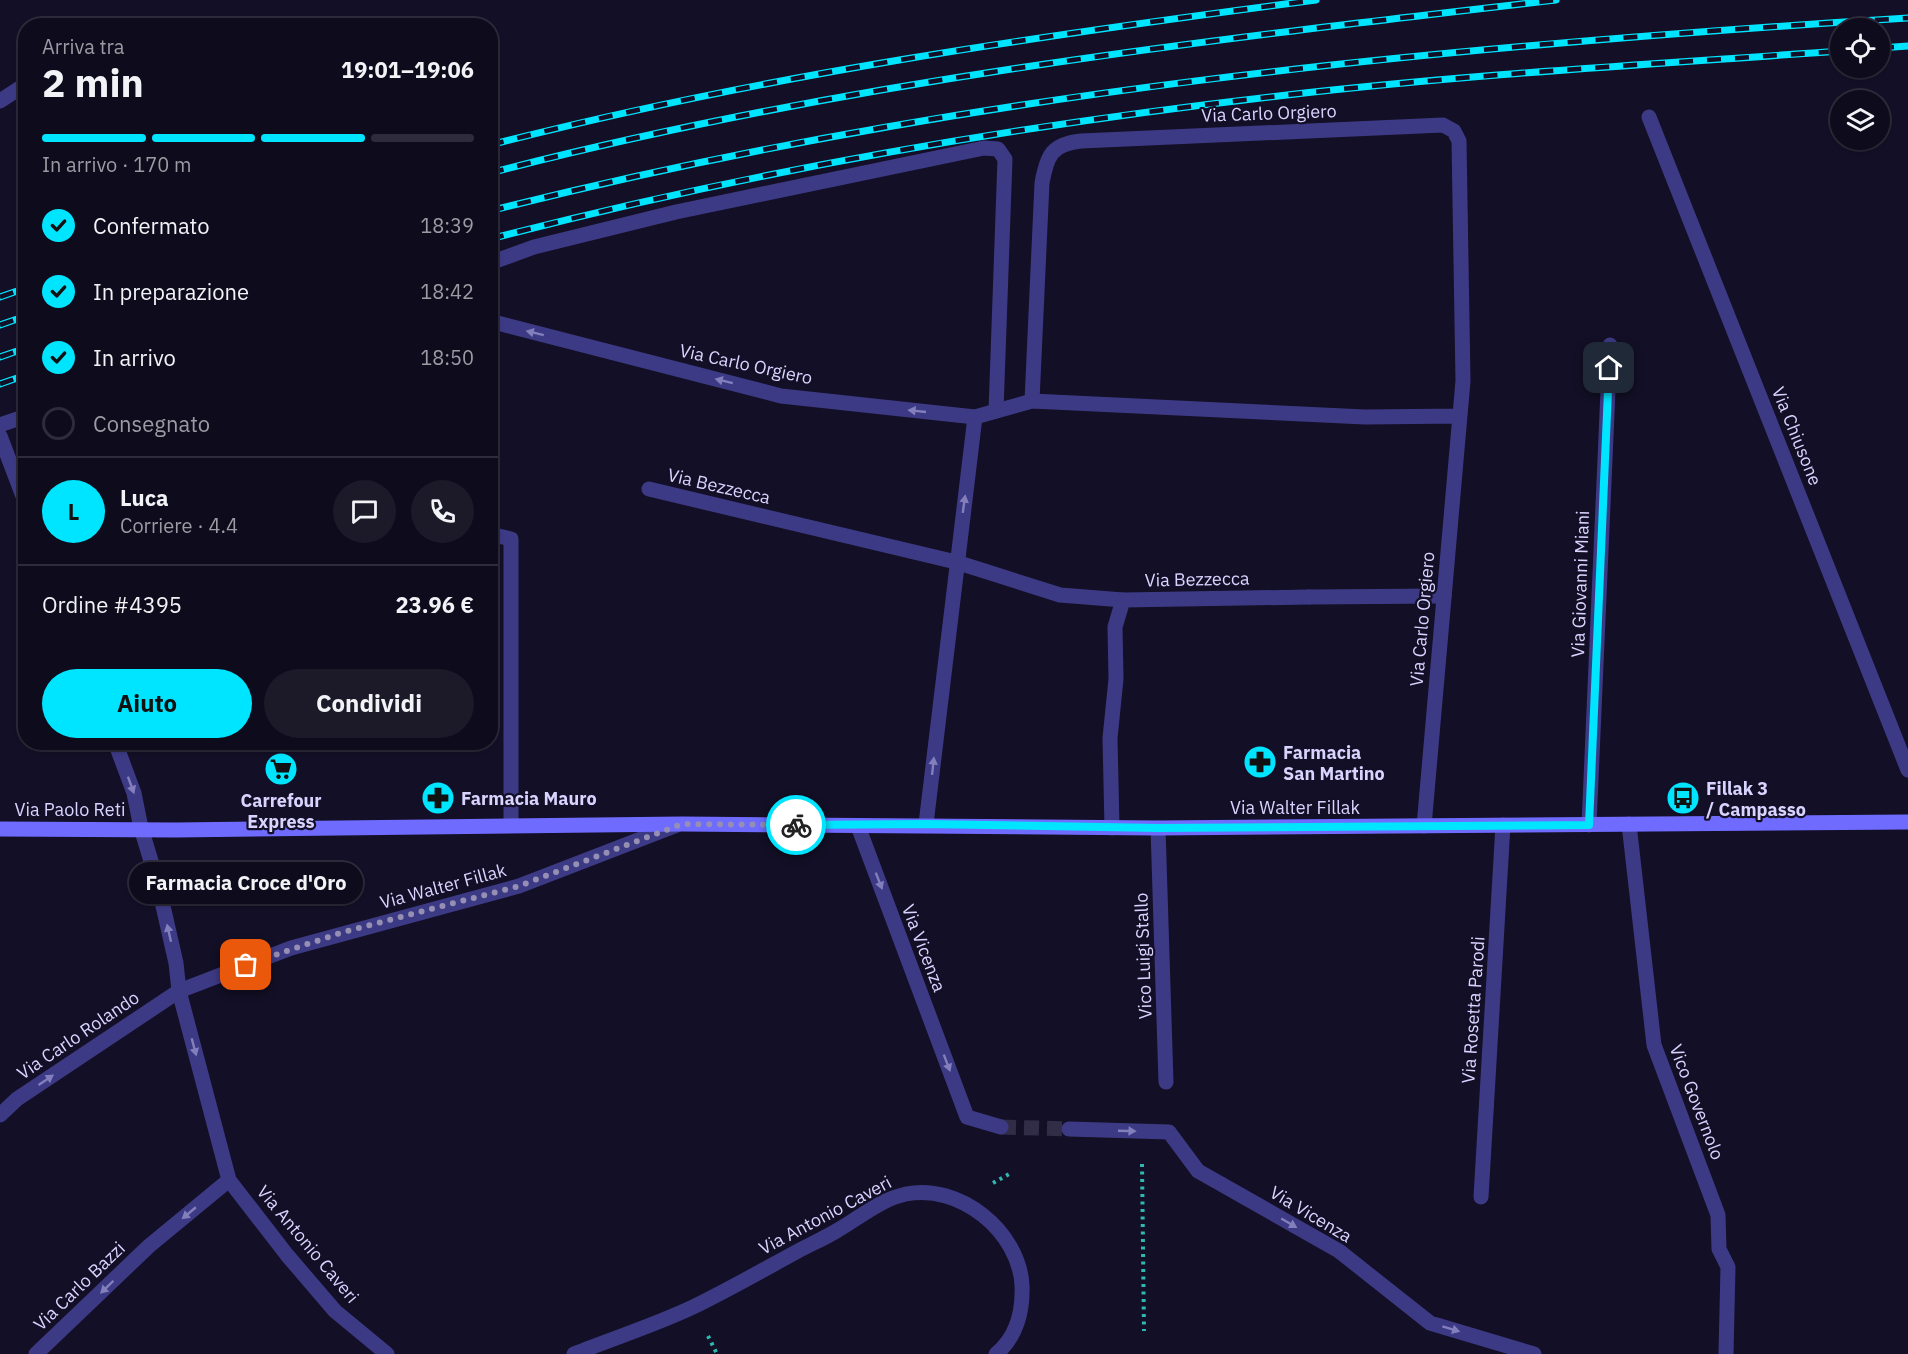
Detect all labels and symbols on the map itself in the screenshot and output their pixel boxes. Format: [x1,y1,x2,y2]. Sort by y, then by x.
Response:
street label: Via Carlo Orgiero [1201,99,1337,127]
one-way arrow [526,328,544,337]
street label: Via Carlo Orgiero [677,339,815,389]
pin [1583,342,1634,393]
one-way arrow [715,376,734,386]
street label: Via Chiusone [1767,383,1827,489]
one-way arrow [907,406,926,416]
street label: Via Bezzecca [665,463,773,509]
one-way arrow [959,494,968,513]
street label: Via Giovanni Miani [1566,510,1594,658]
street label: Via Carlo Orgiero [1405,551,1439,687]
street label: Via Bezzecca [1144,567,1250,591]
place label: Farmacia San Martino [1283,741,1385,785]
pharmacy icon: Farmacia San Martino [1242,744,1278,780]
supermarket icon: Carrefour Express [263,751,299,787]
one-way arrow [928,756,938,775]
one-way arrow [126,776,136,794]
place label: Fillak 3 / Campasso [1706,777,1806,821]
pharmacy icon: Farmacia Mauro [420,780,456,816]
bus stop icon: Fillak 3 / Campasso [1665,780,1701,816]
place label: Farmacia Mauro [461,787,597,810]
place label: Carrefour Express [240,789,322,833]
courier [766,795,826,855]
street label: Via Walter Fillak [1230,796,1360,819]
street label: Via Paolo Reti [15,798,125,821]
street label: Via Walter Fillak [377,858,509,914]
callout: Farmacia Croce d'Oro [129,863,363,905]
one-way arrow [874,872,884,890]
street label: Vico Luigi Stallo [1129,892,1157,1020]
street label: Via Vicenza [897,901,951,995]
one-way arrow [164,924,174,942]
street label: Via Rosetta Parodi [1456,936,1490,1084]
pin [220,939,271,990]
street label: Via Carlo Rolando [12,986,144,1084]
one-way arrow [190,1038,199,1056]
street label: Vico Governolo [1664,1041,1730,1163]
one-way arrow [942,1055,952,1073]
one-way arrow [38,1074,55,1085]
one-way arrow [1118,1126,1137,1136]
street label: Via Antonio Caveri [755,1170,895,1260]
street label: Via Antonio Caveri [252,1180,364,1308]
street label: Via Vicenza [1266,1180,1357,1248]
one-way arrow [182,1206,197,1219]
one-way arrow [1281,1218,1298,1228]
street label: Via Carlo Bazzi [28,1237,130,1335]
one-way arrow [99,1280,114,1294]
one-way arrow [1442,1325,1460,1334]

